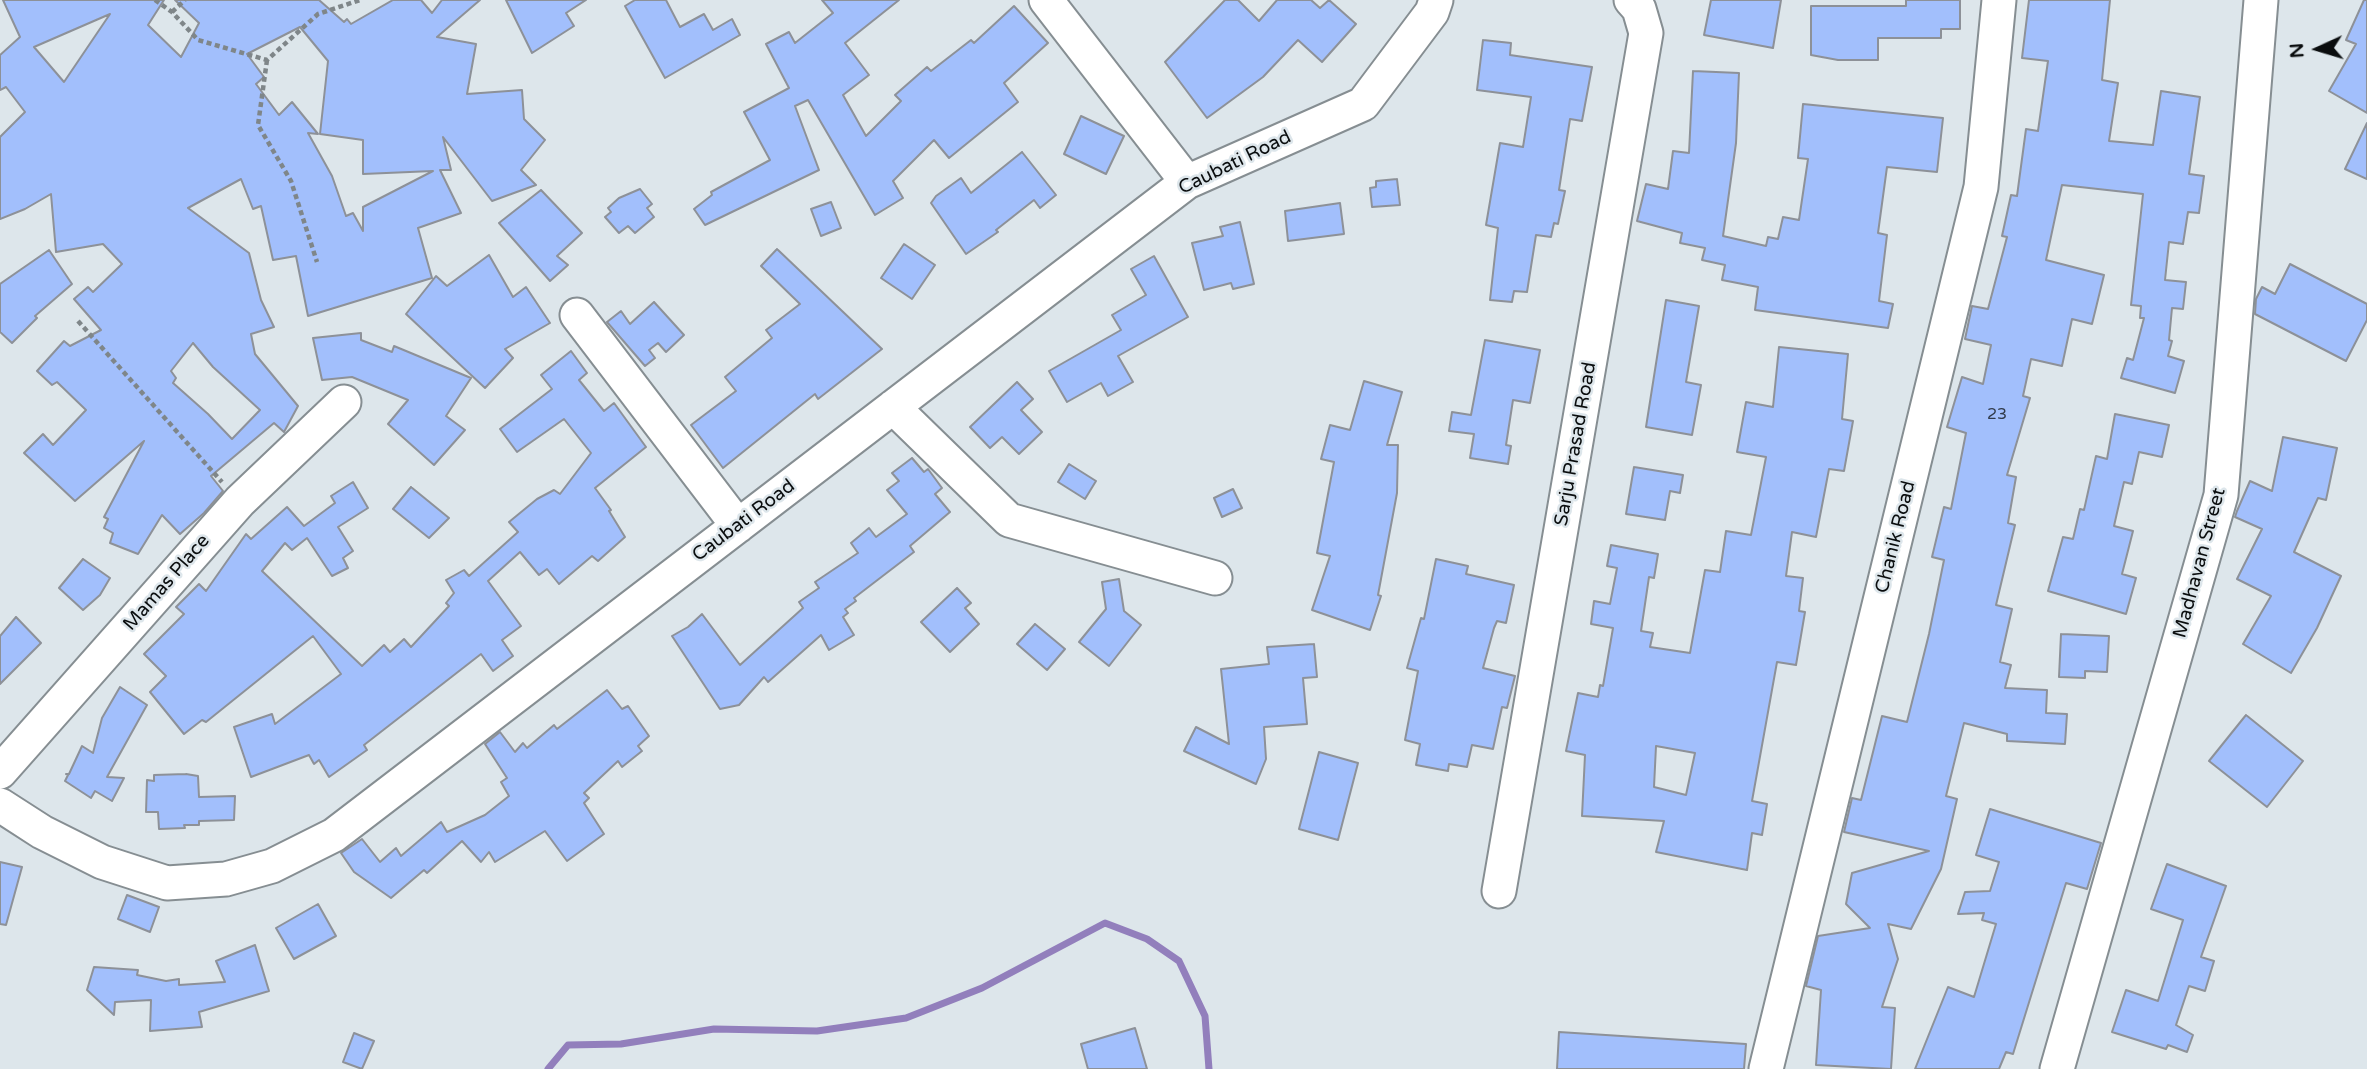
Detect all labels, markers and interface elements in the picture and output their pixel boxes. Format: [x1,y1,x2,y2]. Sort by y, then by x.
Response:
north arrow [2283,14,2353,84]
text: N [2286,42,2309,59]
street label: Caubati Road [1175,126,1295,200]
street label: Sarju Prasad Road [1550,360,1602,528]
house number: 23 [1987,405,2007,425]
street label: Caubati Road [688,475,800,567]
street label: Chanik Road [1871,479,1921,595]
street label: Madhavan Street [2169,485,2231,641]
street label: Mamas Place [119,530,215,636]

